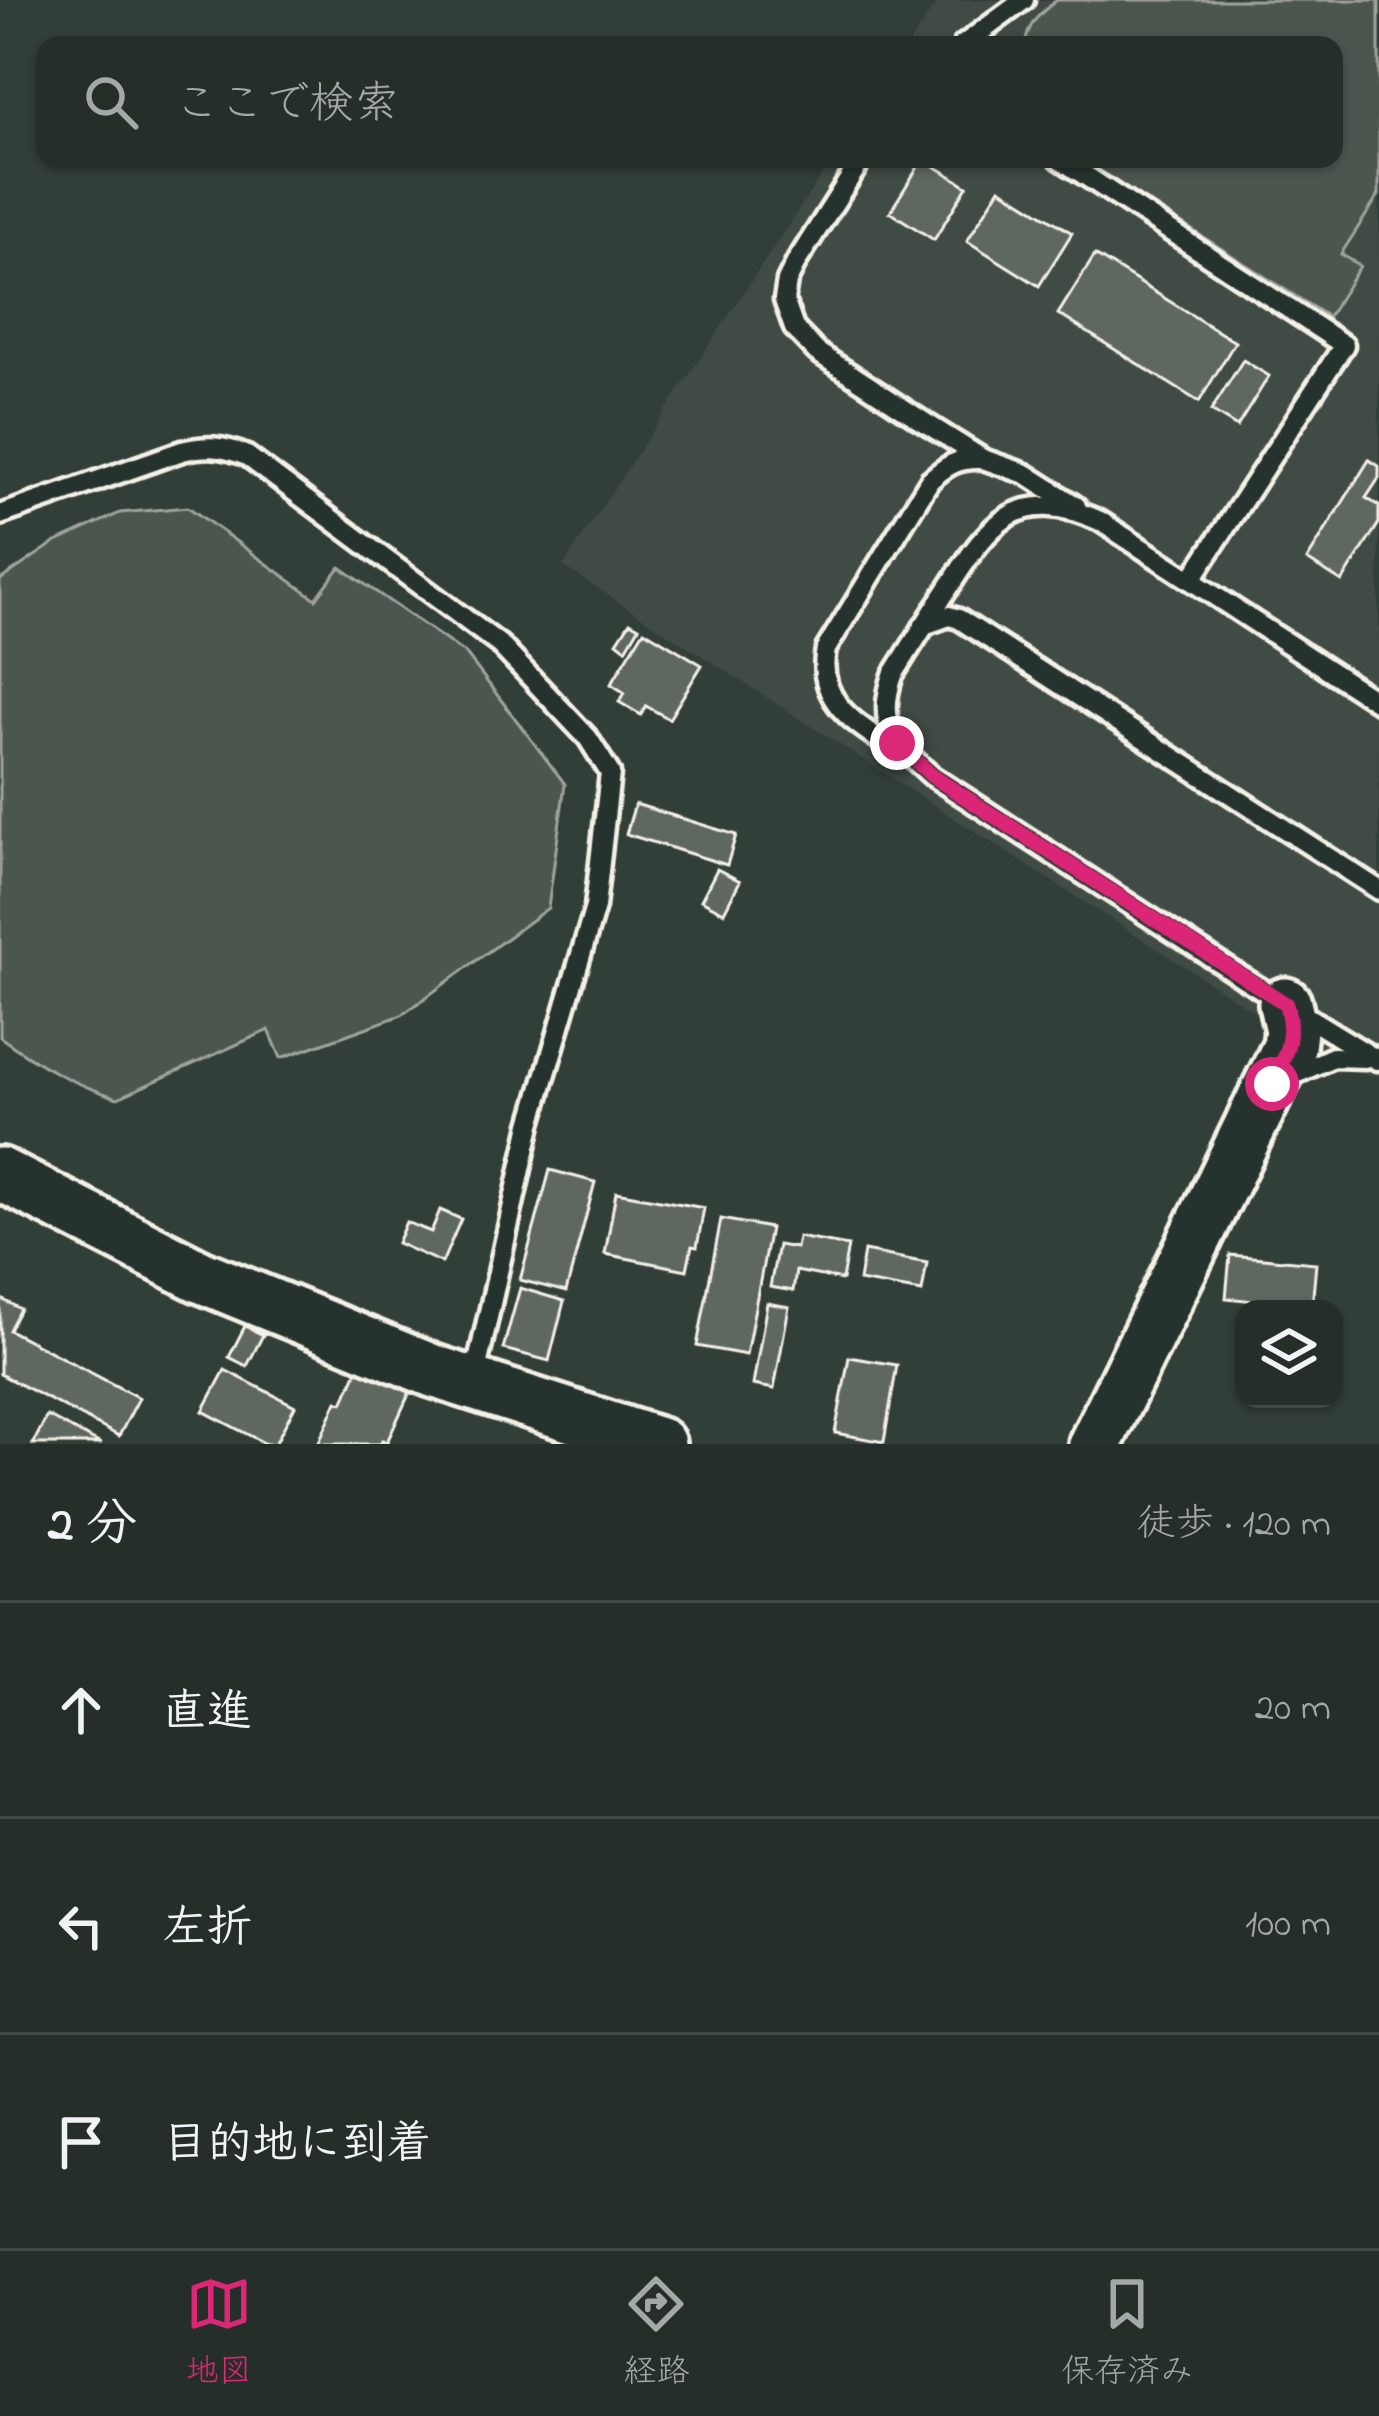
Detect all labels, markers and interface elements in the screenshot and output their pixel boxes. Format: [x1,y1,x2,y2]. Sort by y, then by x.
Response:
search box [36,36,1343,168]
icon: search [78,69,144,135]
text: ここで検索 [174,73,399,139]
route end [870,716,924,770]
route start [1245,1057,1299,1111]
map controls [1235,1300,1343,1408]
button: layers [1235,1300,1343,1408]
text: 2 分 [48,1489,137,1564]
text: 徒歩 · 120 m [1137,1497,1331,1554]
icon: ahead [48,1677,114,1743]
text: 直進 [162,1681,252,1747]
text: 20 m [1255,1681,1331,1738]
icon: left [48,1893,114,1959]
text: 左折 [162,1897,252,1963]
text: 100 m [1245,1897,1331,1954]
icon: arrive [48,2109,114,2175]
text: 目的地に到着 [162,2113,432,2179]
tab: 地図 [186,2271,252,2397]
tab: 経路 [623,2271,689,2397]
tab: 保存済み [1061,2271,1193,2397]

